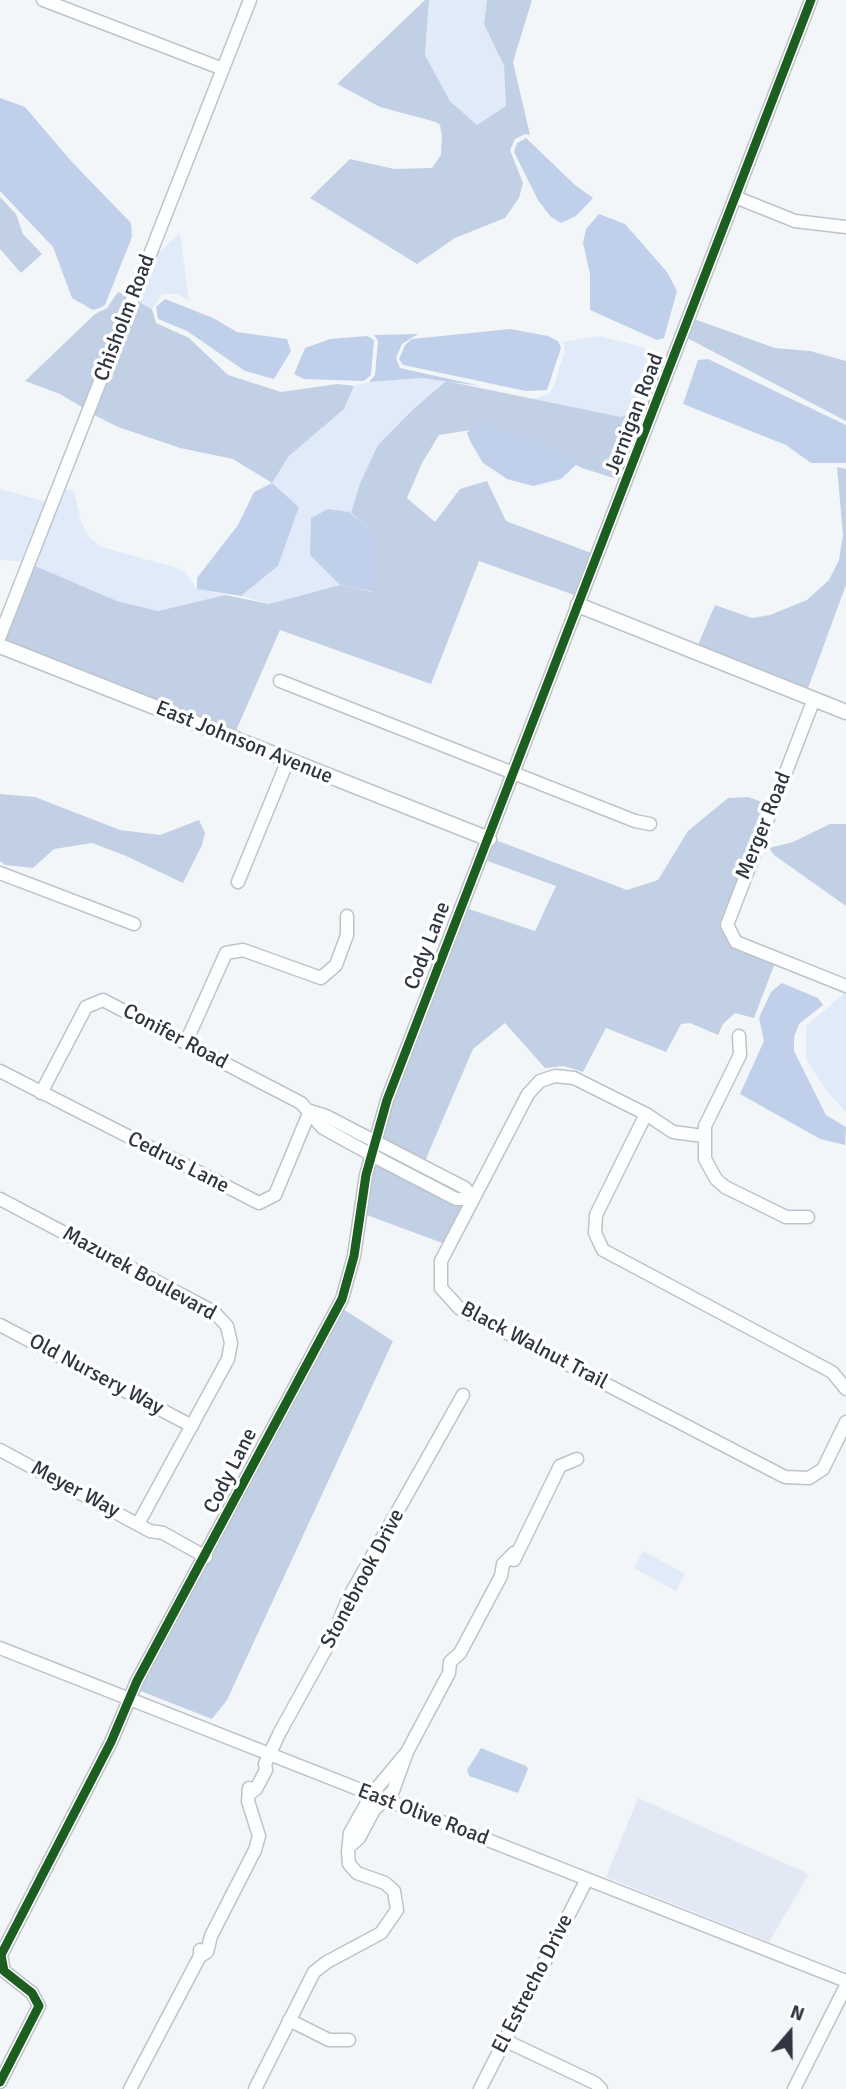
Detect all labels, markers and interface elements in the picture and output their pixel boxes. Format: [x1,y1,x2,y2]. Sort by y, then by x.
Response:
street label: Chisholm Road [89,251,161,385]
street label: Jernigan Road [600,350,670,478]
street label: East Johnson Avenue [152,696,336,790]
street label: Merger Road [731,768,797,884]
street label: Cody Lane [400,898,456,994]
street label: Conifer Road [118,999,232,1075]
street label: Cedrus Lane [123,1127,233,1199]
street label: Mazurek Boulevard [58,1221,220,1327]
street label: Black Walnut Trail [456,1297,612,1395]
street label: Old Nursery Way [24,1329,168,1421]
street label: Cody Lane [199,1424,263,1518]
street label: Meyer Way [26,1456,124,1524]
street label: Stonebrook Drive [316,1505,410,1653]
street label: East Olive Road [354,1778,492,1852]
street label: El Estrecho Drive [487,1910,579,2058]
north arrow [755,1998,825,2068]
text: N [787,2000,807,2027]

